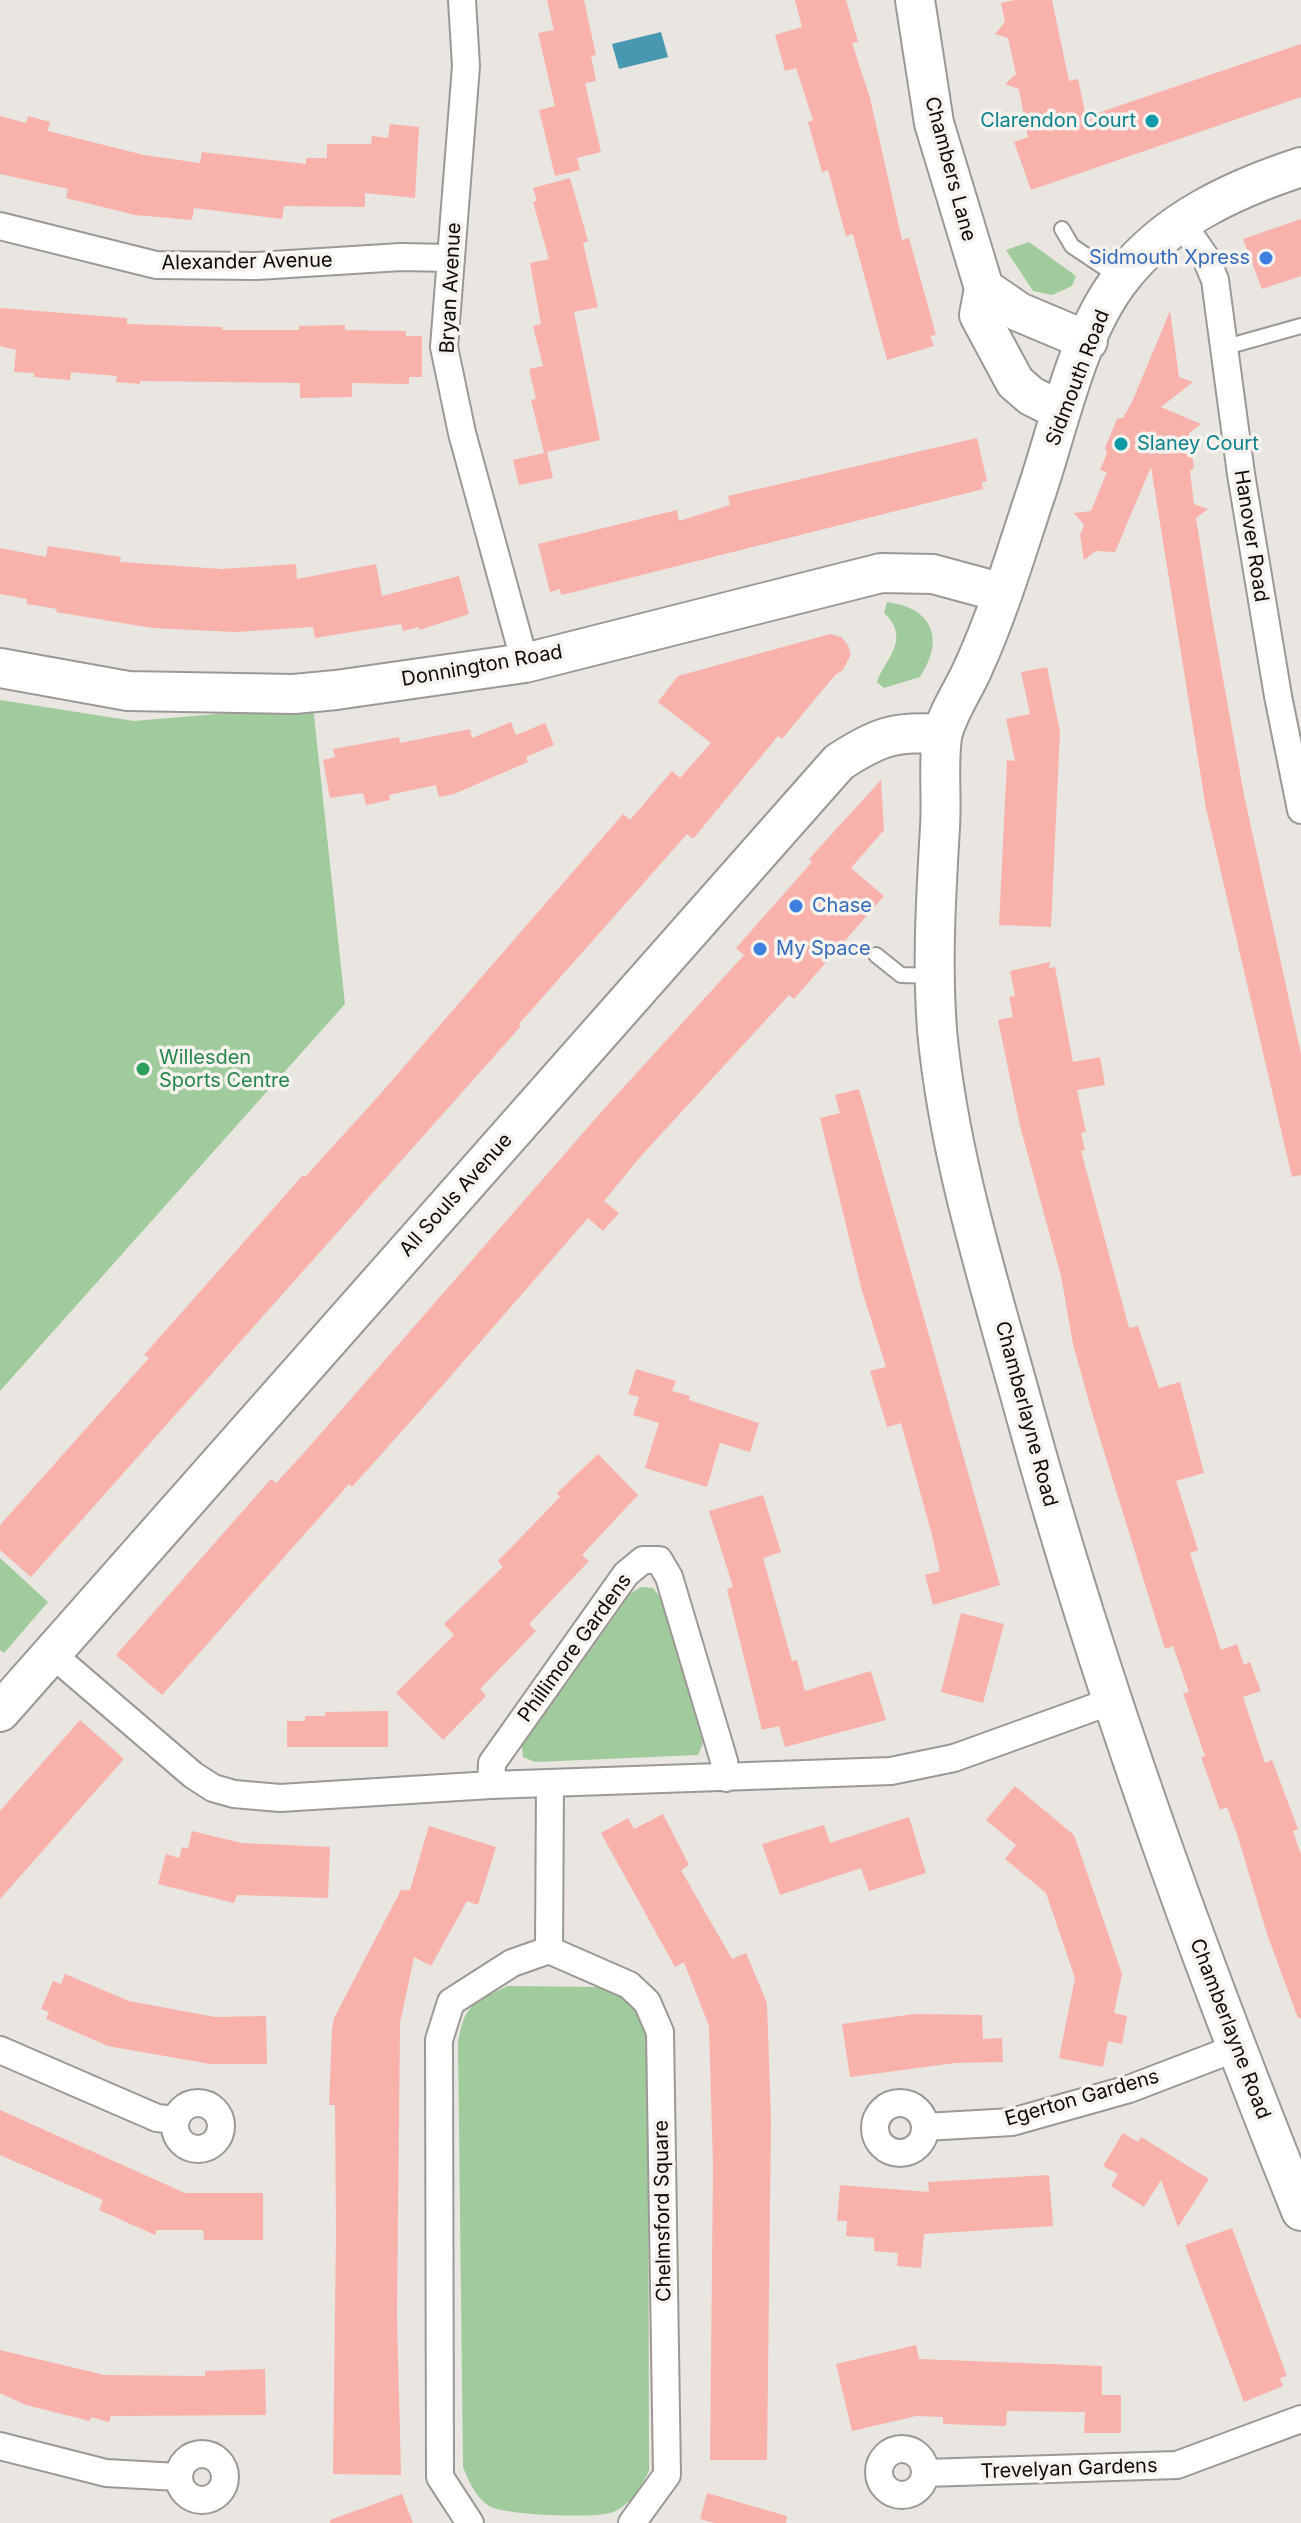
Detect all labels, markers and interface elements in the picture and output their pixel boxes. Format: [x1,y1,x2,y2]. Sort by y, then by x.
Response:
street label: Chambers Lane [919,94,981,244]
place label: Clarendon Court [980,109,1136,133]
marker: Clarendon Court [1143,112,1161,130]
street label: Bryan Avenue [436,222,466,354]
place label: Sidmouth Xpress [1089,246,1250,270]
street label: Alexander Avenue [161,249,333,275]
marker: Sidmouth Xpress [1257,249,1275,267]
street label: Sidmouth Road [1041,307,1115,449]
place label: Slaney Court [1137,432,1259,456]
marker: Slaney Court [1112,435,1130,453]
street label: Hanover Road [1229,468,1273,604]
street label: Donnington Road [400,640,564,692]
place label: Chase [812,894,872,918]
marker: Chase [787,897,805,915]
place label: My Space [776,937,871,961]
marker: My Space [751,940,769,958]
place label: Willesden Sports Centre [159,1046,290,1093]
marker: Willesden Sports Centre [134,1060,152,1078]
street label: All Souls Avenue [395,1129,517,1261]
street label: Chamberlayne Road [990,1319,1062,1509]
street label: Phillimore Gardens [513,1569,637,1727]
street label: Chamberlayne Road [1185,1935,1275,2123]
street label: Egerton Gardens [1002,2065,1162,2131]
street label: Chelmsford Square [649,2120,677,2302]
street label: Trevelyan Gardens [980,2454,1158,2484]

